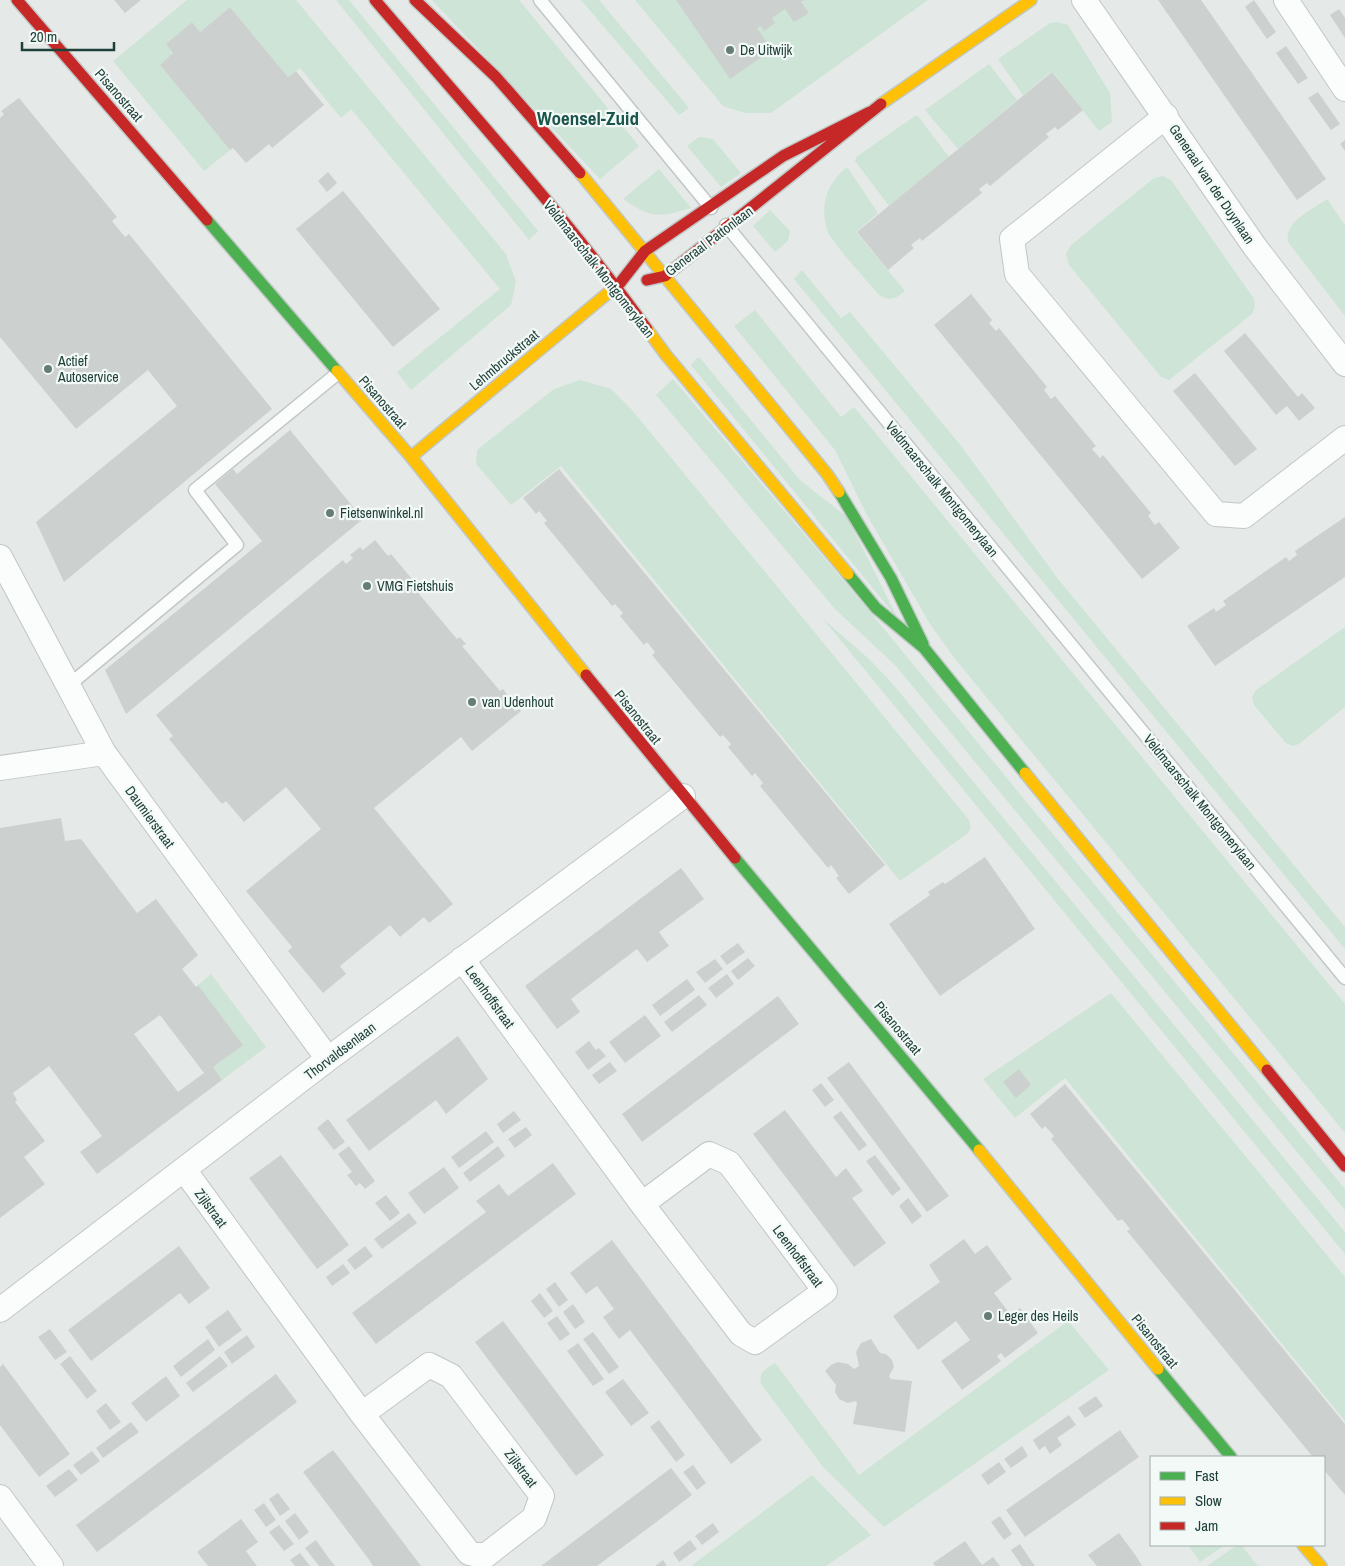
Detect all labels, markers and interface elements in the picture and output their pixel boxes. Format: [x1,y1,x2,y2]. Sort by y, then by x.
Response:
scale bar [22,20,115,52]
text: 20 m [30,26,57,47]
place label: De Uitwijk [740,41,793,59]
marker: De Uitwijk [724,44,736,56]
street label: Pisanostraat [91,65,147,125]
district label: Woensel-Zuid [537,105,639,131]
street label: Generaal van der Duynlaan [1165,121,1259,247]
street label: Veldmaarschalk Montgomerylaan [540,197,658,341]
street label: Generaal Pattonlaan [662,202,756,280]
street label: Lehmbruckstraat [465,326,543,394]
place label: Actief Autoservice [57,352,119,386]
marker: Actief Autoservice [42,363,54,375]
street label: Pisanostraat [355,372,411,432]
street label: Veldmaarschalk Montgomerylaan [882,417,1002,561]
place label: Fietsenwinkel.nl [340,504,423,522]
marker: Fietsenwinkel.nl [324,507,336,519]
place label: VMG Fietshuis [377,577,454,595]
marker: VMG Fietshuis [361,580,373,592]
street label: Pisanostraat [611,686,665,748]
place label: van Udenhout [482,693,553,711]
marker: van Udenhout [466,696,478,708]
street label: Veldmaarschalk Montgomerylaan [1140,730,1260,874]
street label: Daumierstraat [121,782,179,852]
street label: Leenhoffstraat [461,962,519,1032]
street label: Pisanostraat [870,998,926,1058]
street label: Thorvaldsenlaan [301,1018,379,1084]
street label: Zijlstraat [191,1185,231,1231]
street label: Leenhoffstraat [769,1221,827,1291]
place label: Leger des Heils [998,1307,1079,1325]
marker: Leger des Heils [982,1310,994,1322]
street label: Pisanostraat [1128,1310,1182,1372]
street label: Zijlstraat [501,1445,541,1491]
legend [1150,1456,1325,1546]
text: Fast [1195,1465,1219,1486]
text: Slow [1195,1490,1222,1511]
text: Jam [1195,1515,1218,1536]

